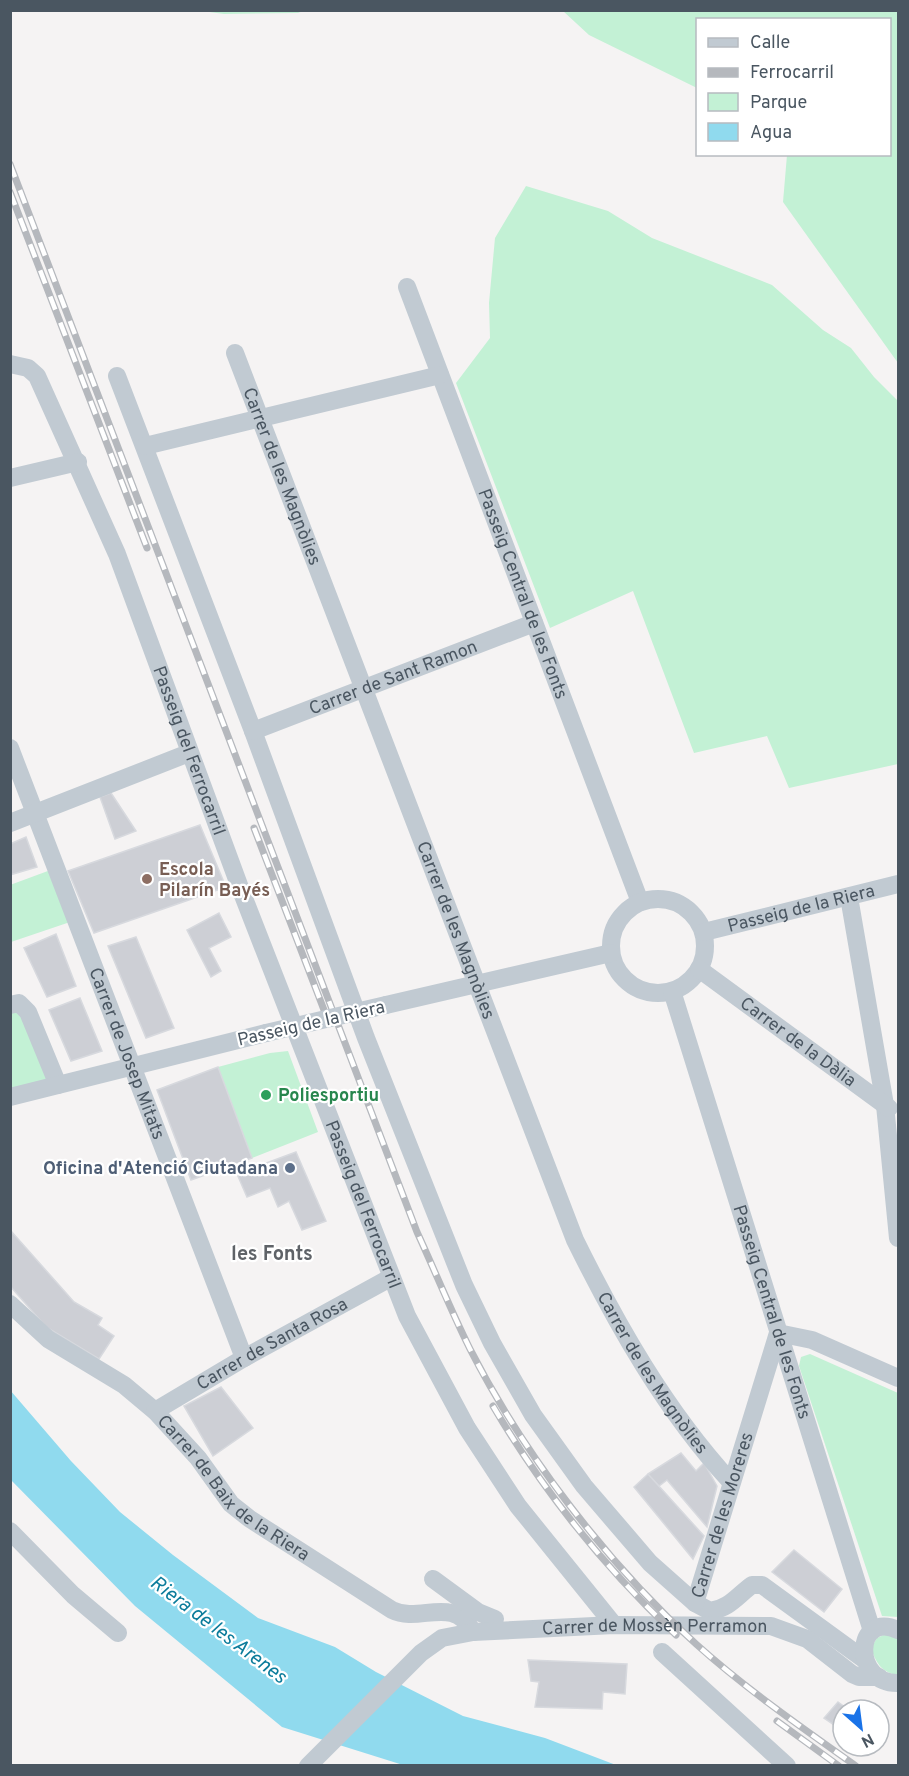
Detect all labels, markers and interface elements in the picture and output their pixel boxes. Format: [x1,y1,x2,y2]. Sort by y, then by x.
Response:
legend [696,18,891,156]
text: Calle [750,32,790,55]
text: Ferrocarril [750,62,834,85]
text: Parque [750,92,807,115]
text: Agua [750,122,792,145]
street label: Carrer de les Magnòlies [236,385,325,569]
street label: Passeig Central de les Fonts [472,486,572,703]
street label: Carrer de Sant Ramon [306,636,481,721]
street label: Passeig del Ferrocarril [146,663,230,839]
street label: Carrer de les Magnòlies [410,838,499,1023]
place label: Escola Pilarín Bayés [159,859,270,903]
marker: Escola Pilarín Bayés [140,872,154,886]
street label: Passeig de la Riera [725,880,877,939]
street label: Carrer de Josep Mitats [82,965,169,1143]
street label: Carrer de la Dàlia [735,993,860,1093]
street label: Passeig de la Riera [235,996,387,1053]
place label: Poliesportiu [278,1085,379,1108]
marker: Poliesportiu [259,1088,273,1102]
street label: Passeig del Ferrocarril [319,1117,405,1292]
place label: Oficina d'Atenció Ciutadana [43,1158,278,1181]
marker: Oficina d'Atenció Ciutadana [283,1161,297,1175]
street label: Passeig Central de les Fonts [727,1202,815,1422]
district label: les Fonts [231,1242,313,1268]
street label: Carrer de les Magnòlies [591,1288,712,1460]
street label: Carrer de Santa Rosa [193,1293,352,1397]
street label: Carrer de Baix de la Riera [151,1411,313,1567]
street label: Carrer de les Moreres [687,1430,760,1601]
water label: Riera de les Arenes [144,1571,292,1691]
street label: Carrer de Mossèn Perramon [542,1615,767,1642]
north arrow [831,1698,891,1758]
text: N [857,1728,877,1751]

